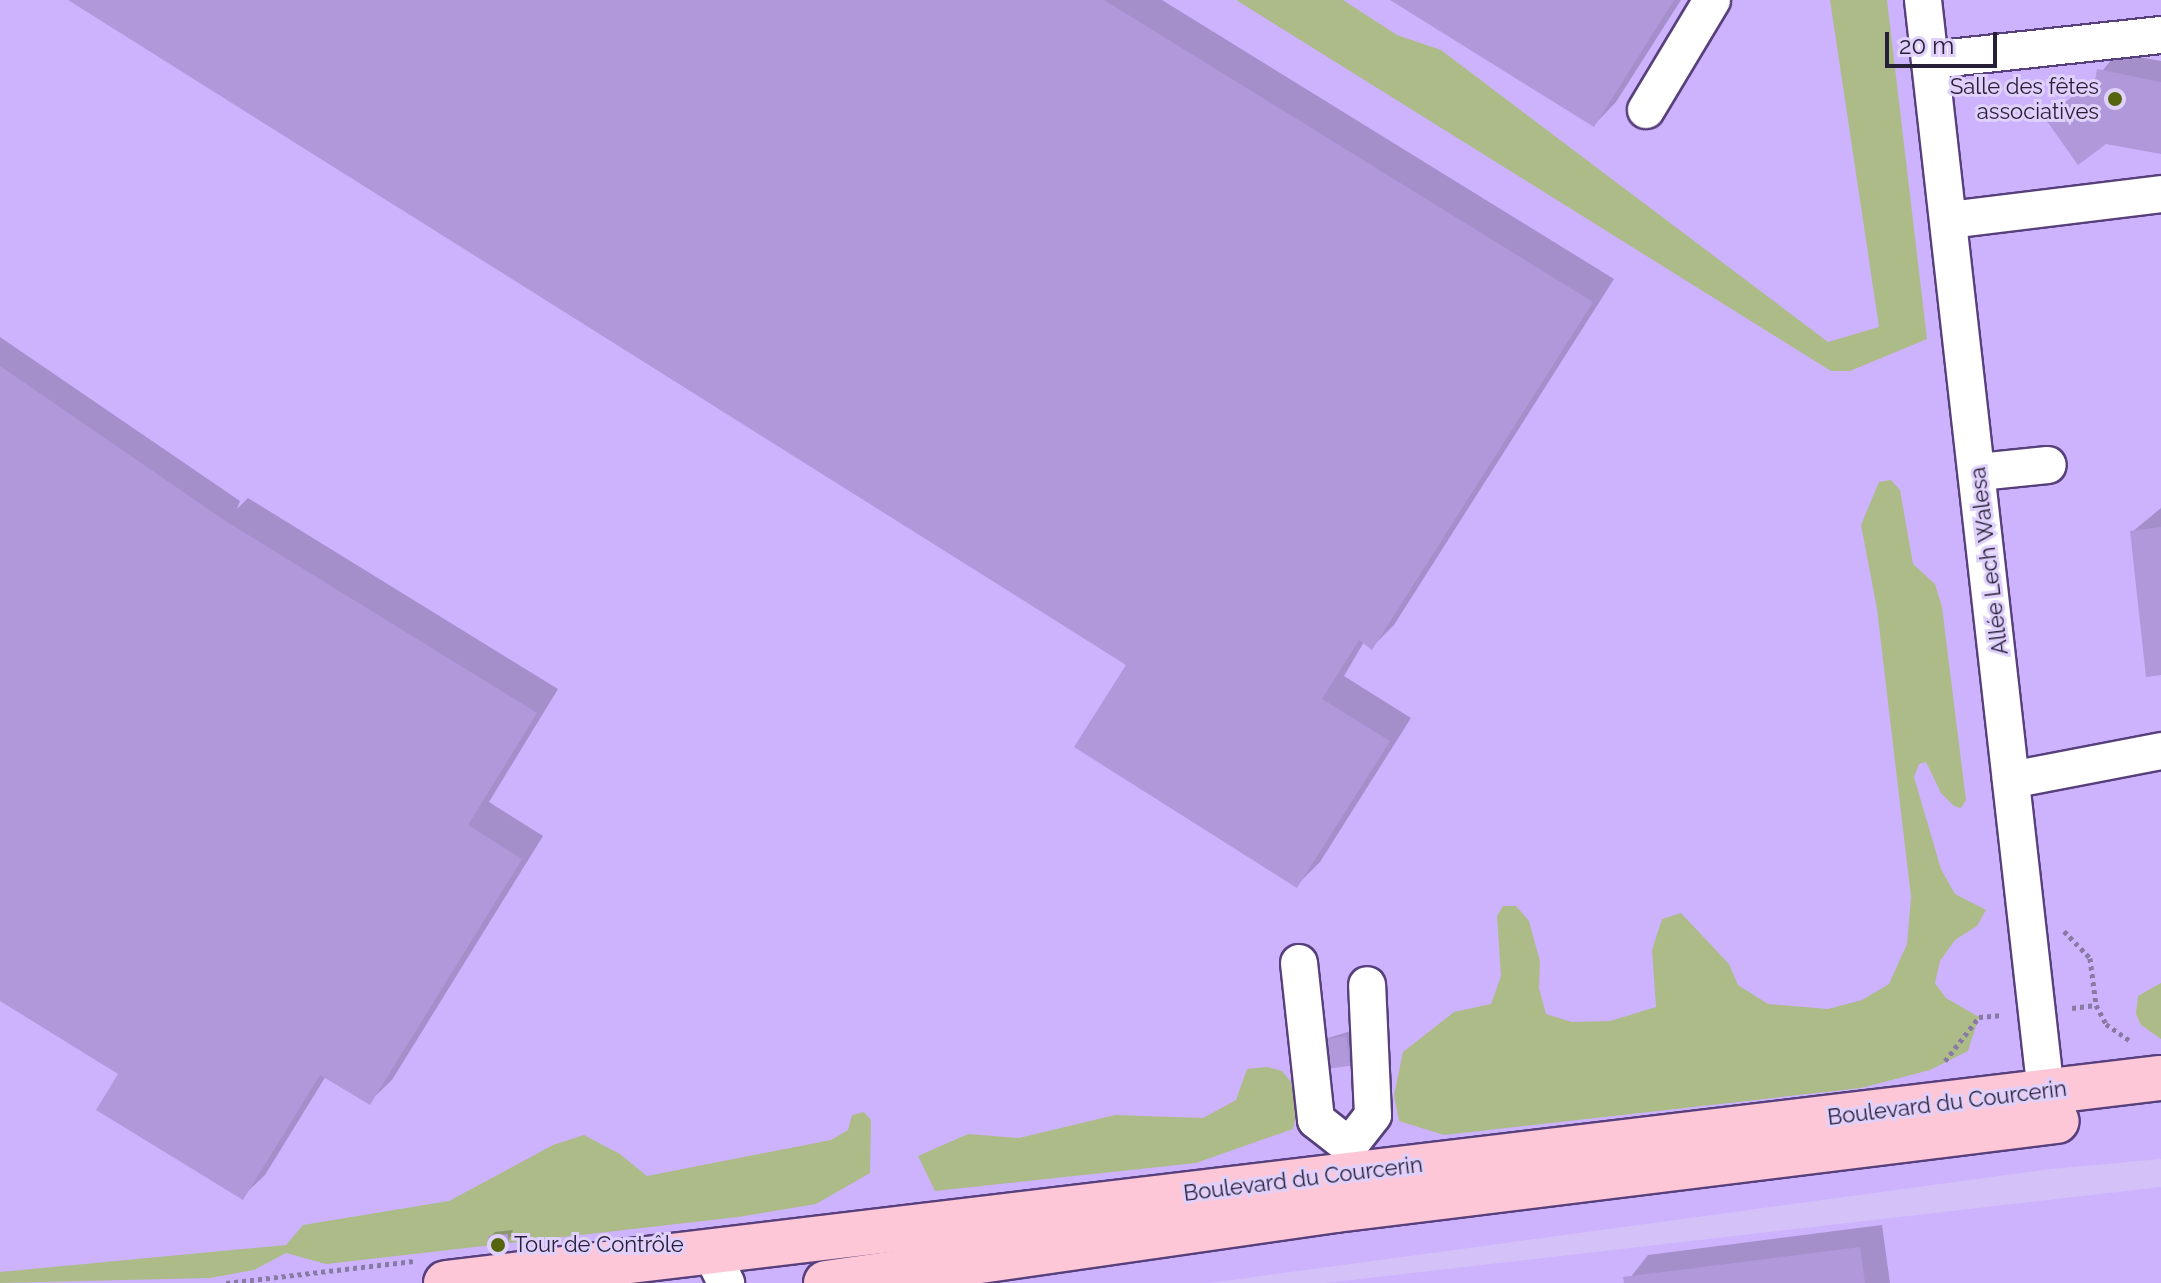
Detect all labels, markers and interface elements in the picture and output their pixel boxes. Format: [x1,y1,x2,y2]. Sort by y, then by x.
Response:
scale bar [1889,16,2001,66]
text: 20 m [1899,31,1954,60]
place label: Salle des fêtes associatives [1950,73,2099,124]
marker: Salle des fêtes associatives [2106,90,2124,108]
street label: Allée Lech Walesa [1964,465,2014,657]
street label: Boulevard du Courcerin [1826,1075,2068,1131]
street label: Boulevard du Courcerin [1182,1151,1424,1207]
place label: Tour de Contrôle [514,1232,684,1258]
marker: Tour de Contrôle [489,1236,507,1254]

